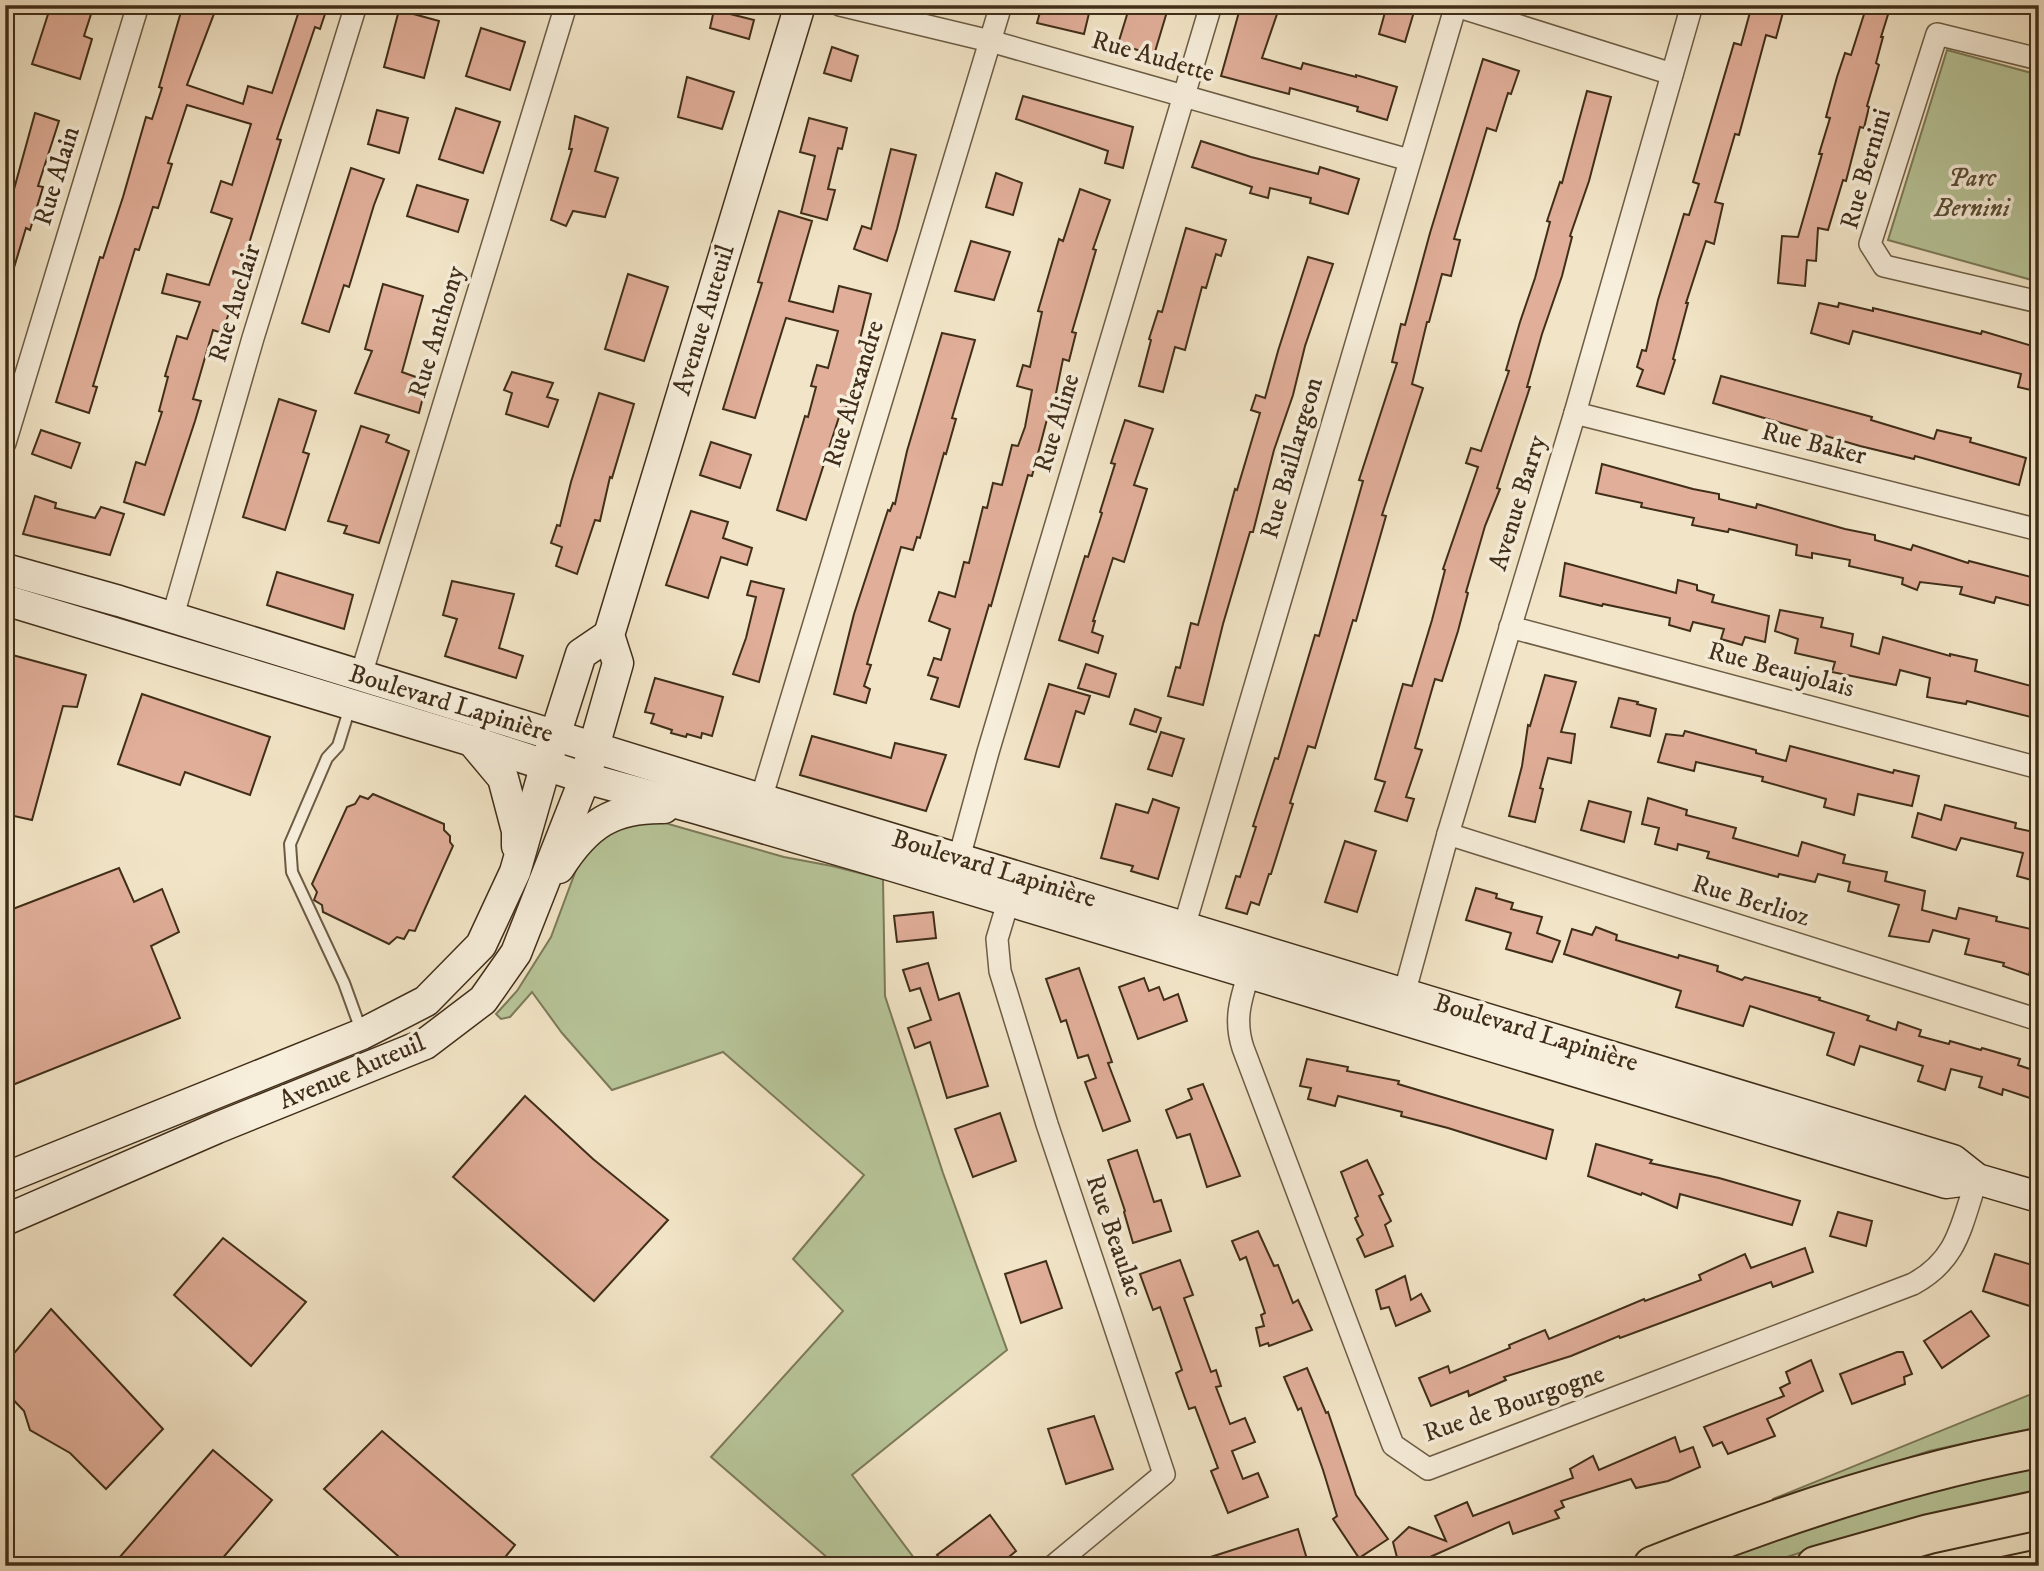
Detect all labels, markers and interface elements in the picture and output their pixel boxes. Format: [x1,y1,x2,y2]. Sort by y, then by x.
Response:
street label: Rue Audette [1088,24,1218,90]
street label: Rue Bernini [1833,105,1899,233]
street label: Rue Alain [26,122,88,230]
park label: Parc Bernini [1933,162,2012,225]
street label: Rue Auclair [201,240,269,366]
street label: Avenue Auteuil [665,240,743,399]
street label: Rue Anthony [401,261,473,402]
street label: Rue Alexandre [816,317,892,471]
street label: Rue Aline [1026,370,1088,476]
street label: Rue Baillargeon [1253,373,1331,543]
street label: Rue Baker [1758,415,1870,473]
street label: Avenue Barry [1482,431,1554,575]
street label: Rue Beaujolais [1704,635,1858,705]
street label: Boulevard Lapinière [345,657,557,751]
street label: Boulevard Lapinière [888,822,1100,916]
street label: Rue Berlioz [1688,867,1814,935]
street label: Boulevard Lapinière [1430,986,1642,1080]
street label: Avenue Auteuil [274,1026,430,1118]
street label: Rue Beaulac [1078,1171,1150,1301]
street label: Rue de Bourgogne [1419,1358,1609,1450]

